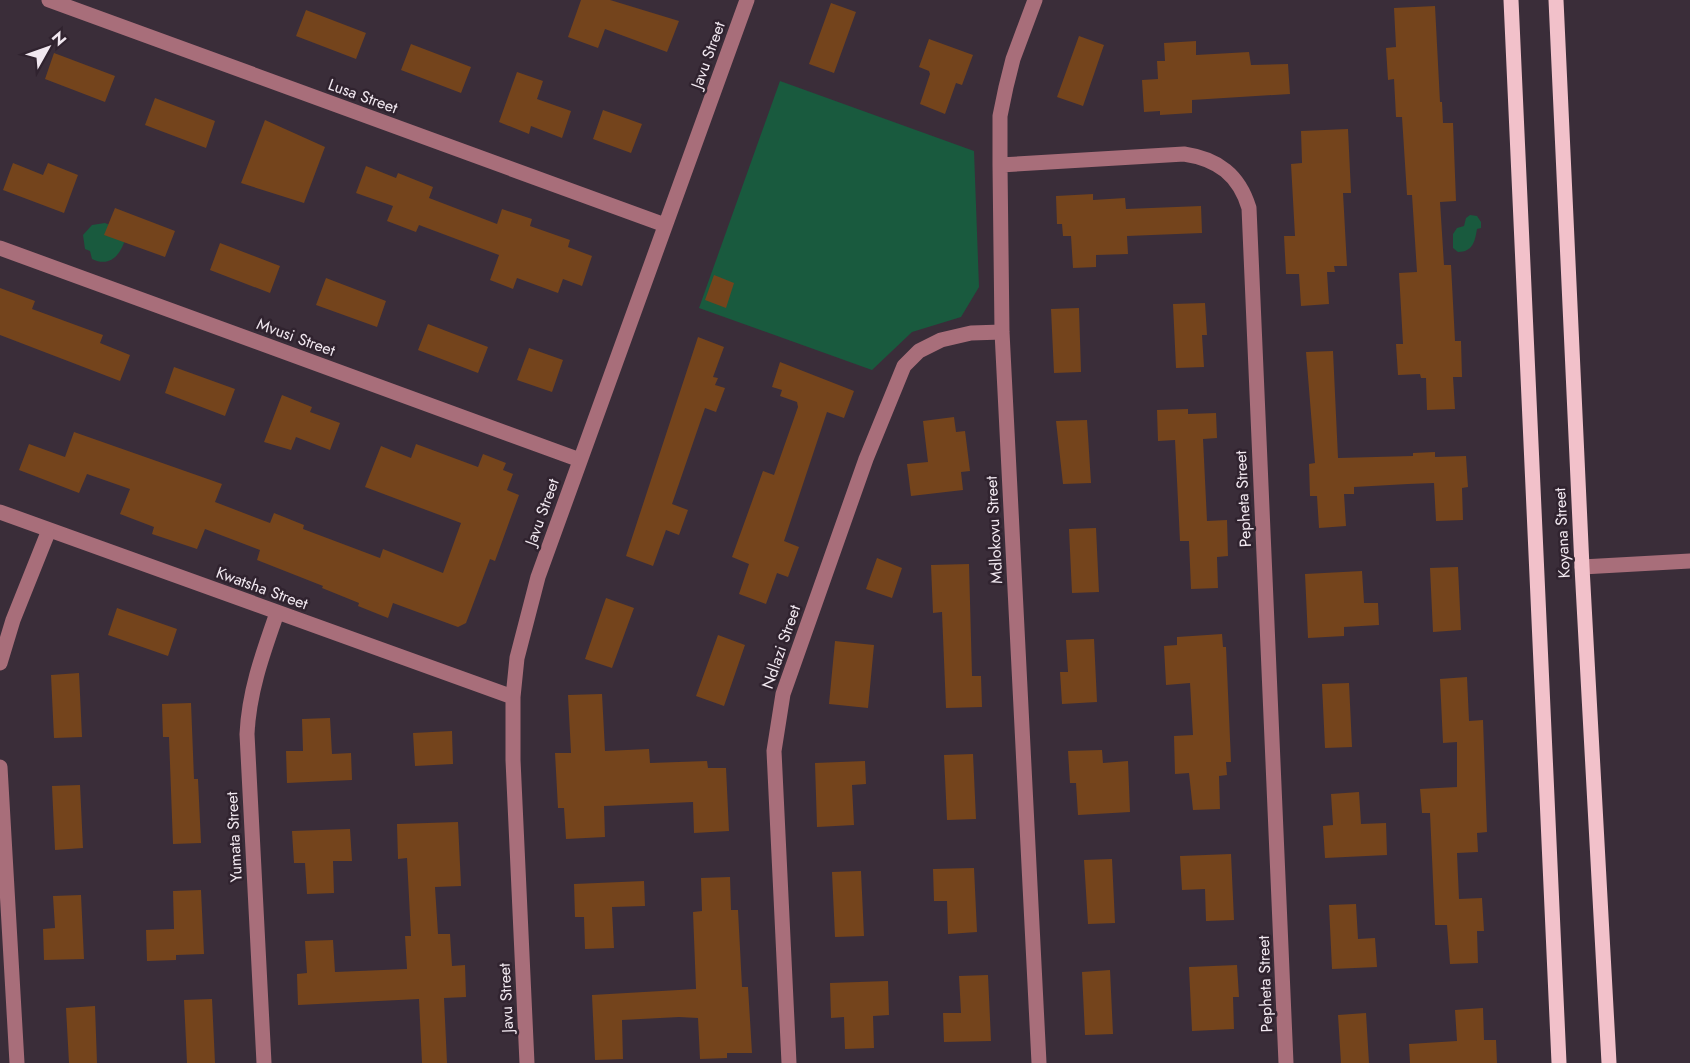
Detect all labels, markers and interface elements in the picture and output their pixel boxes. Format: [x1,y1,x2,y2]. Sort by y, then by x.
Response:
north arrow [18,18,78,78]
street label: Javu Street [685,18,731,94]
text: N [46,26,72,51]
street label: Lusa Street [325,73,401,119]
street label: Mvusi Street [254,312,339,362]
street label: Pepheta Street [1229,450,1257,548]
street label: Javu Street [519,475,565,551]
street label: Mdlokovu Street [980,475,1008,585]
street label: Koyana Street [1548,487,1576,579]
street label: Kwatsha Street [213,561,311,615]
street label: Ndlazi Street [756,602,806,692]
street label: Yumata Street [220,791,248,883]
street label: Pepheta Street [1252,935,1278,1033]
street label: Javu Street [493,962,519,1035]

